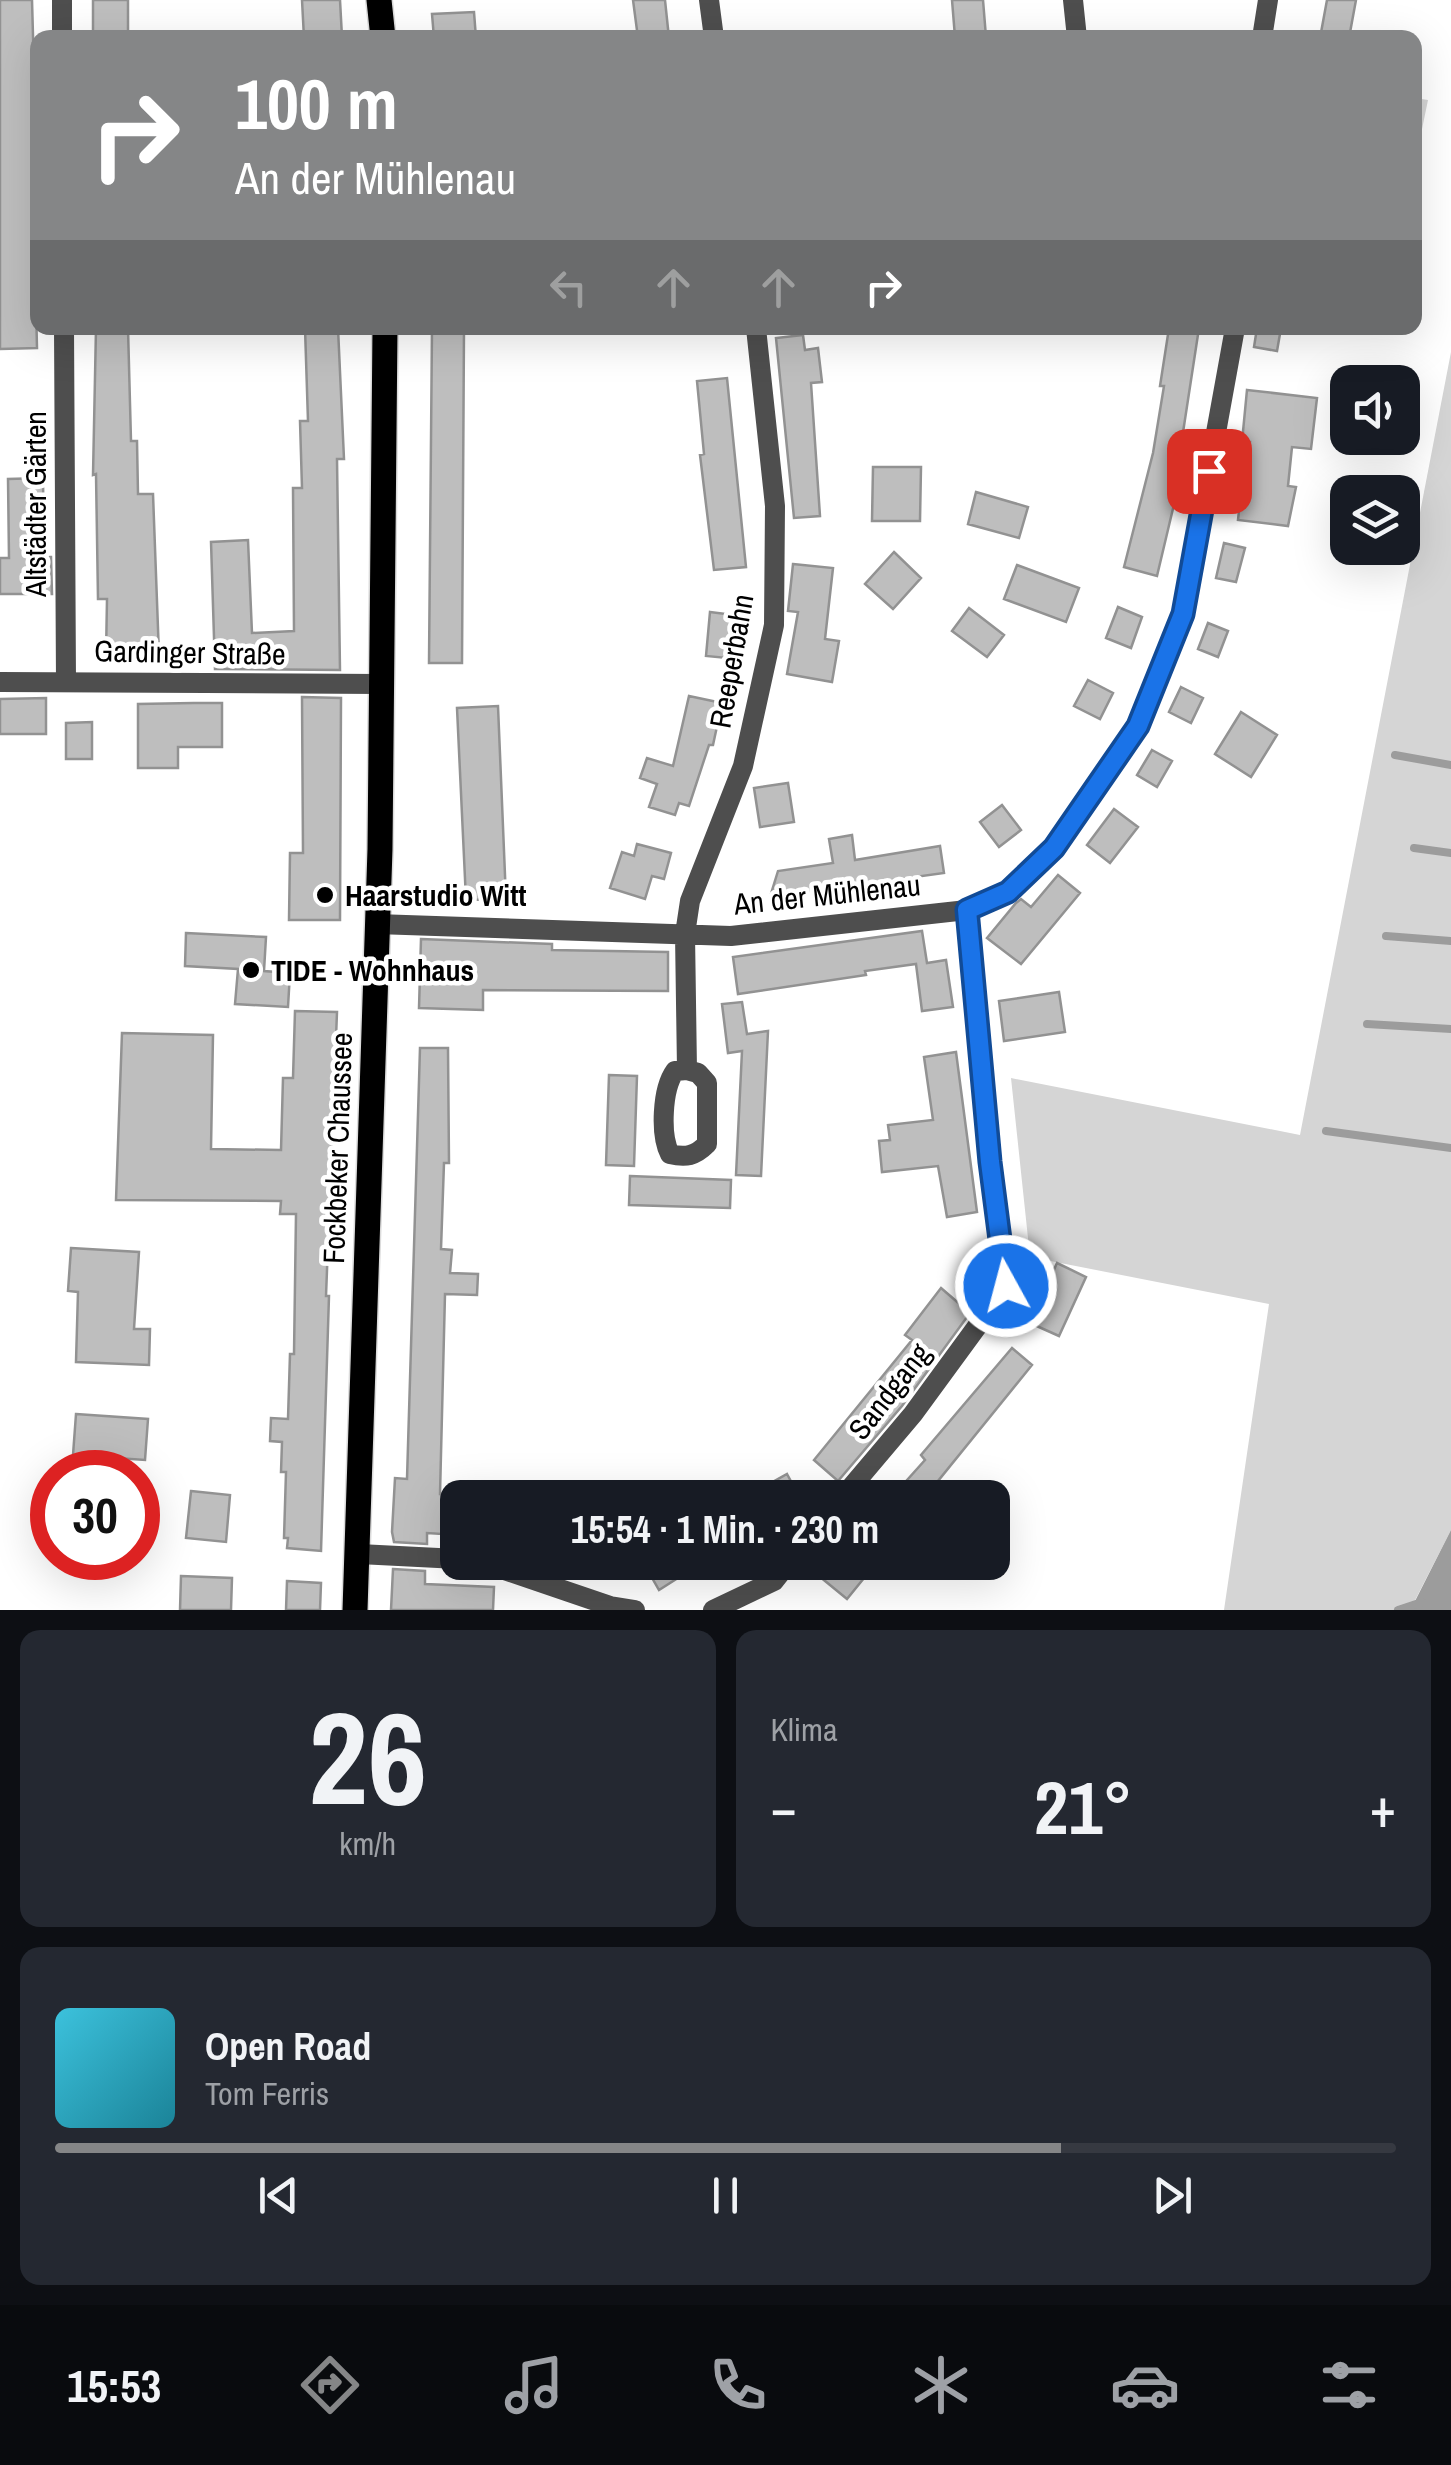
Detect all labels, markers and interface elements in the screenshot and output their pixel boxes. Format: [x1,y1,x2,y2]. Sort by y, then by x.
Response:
text: 100 m [235,57,398,151]
icon: right [70,70,200,200]
text: An der Mühlenau [235,147,516,208]
icon: left [541,260,596,315]
icon: ahead [646,260,701,315]
icon: ahead [751,260,806,315]
icon: right [856,260,911,315]
map controls [1330,365,1420,565]
button: sound [1330,365,1420,455]
street label: Altstädter Gärten [15,411,55,598]
pin [1167,429,1252,514]
icon: arrive [1182,444,1237,499]
button: layers [1330,475,1420,565]
street label: Reeperbahn [700,591,762,731]
street label: Gardinger Straße [94,630,286,674]
street label: An der Mühlenau [731,864,922,924]
place label: Haarstudio Witt [345,875,527,915]
marker: Haarstudio Witt [314,884,336,906]
place label: TIDE - Wohnhaus [271,950,474,990]
marker: TIDE - Wohnhaus [240,959,262,981]
street label: Fockbeker Chaussee [313,1032,361,1264]
position arrow [954,1234,1058,1338]
street label: Sandgang [839,1334,939,1448]
speed limit sign: 30 [30,1450,160,1580]
text: 15:54 · 1 Min. · 230 m [571,1504,879,1555]
text: 26 [308,1669,427,1845]
text: Klima [771,1708,838,1751]
text: 21° [1034,1756,1132,1857]
text: − [771,1770,797,1844]
text: + [1370,1770,1396,1844]
text: km/h [339,1822,396,1865]
text: Open Road [205,2021,371,2072]
text: Tom Ferris [205,2072,329,2115]
icon: previous [251,2168,306,2223]
icon: pause [698,2168,753,2223]
icon: next [1145,2168,1200,2223]
icon: directions [295,2350,365,2420]
icon: music [499,2350,569,2420]
icon: phone [703,2350,773,2420]
icon: climate [906,2350,976,2420]
icon: car [1110,2350,1180,2420]
icon: filters [1314,2350,1384,2420]
text: 15:53 [67,2355,161,2416]

